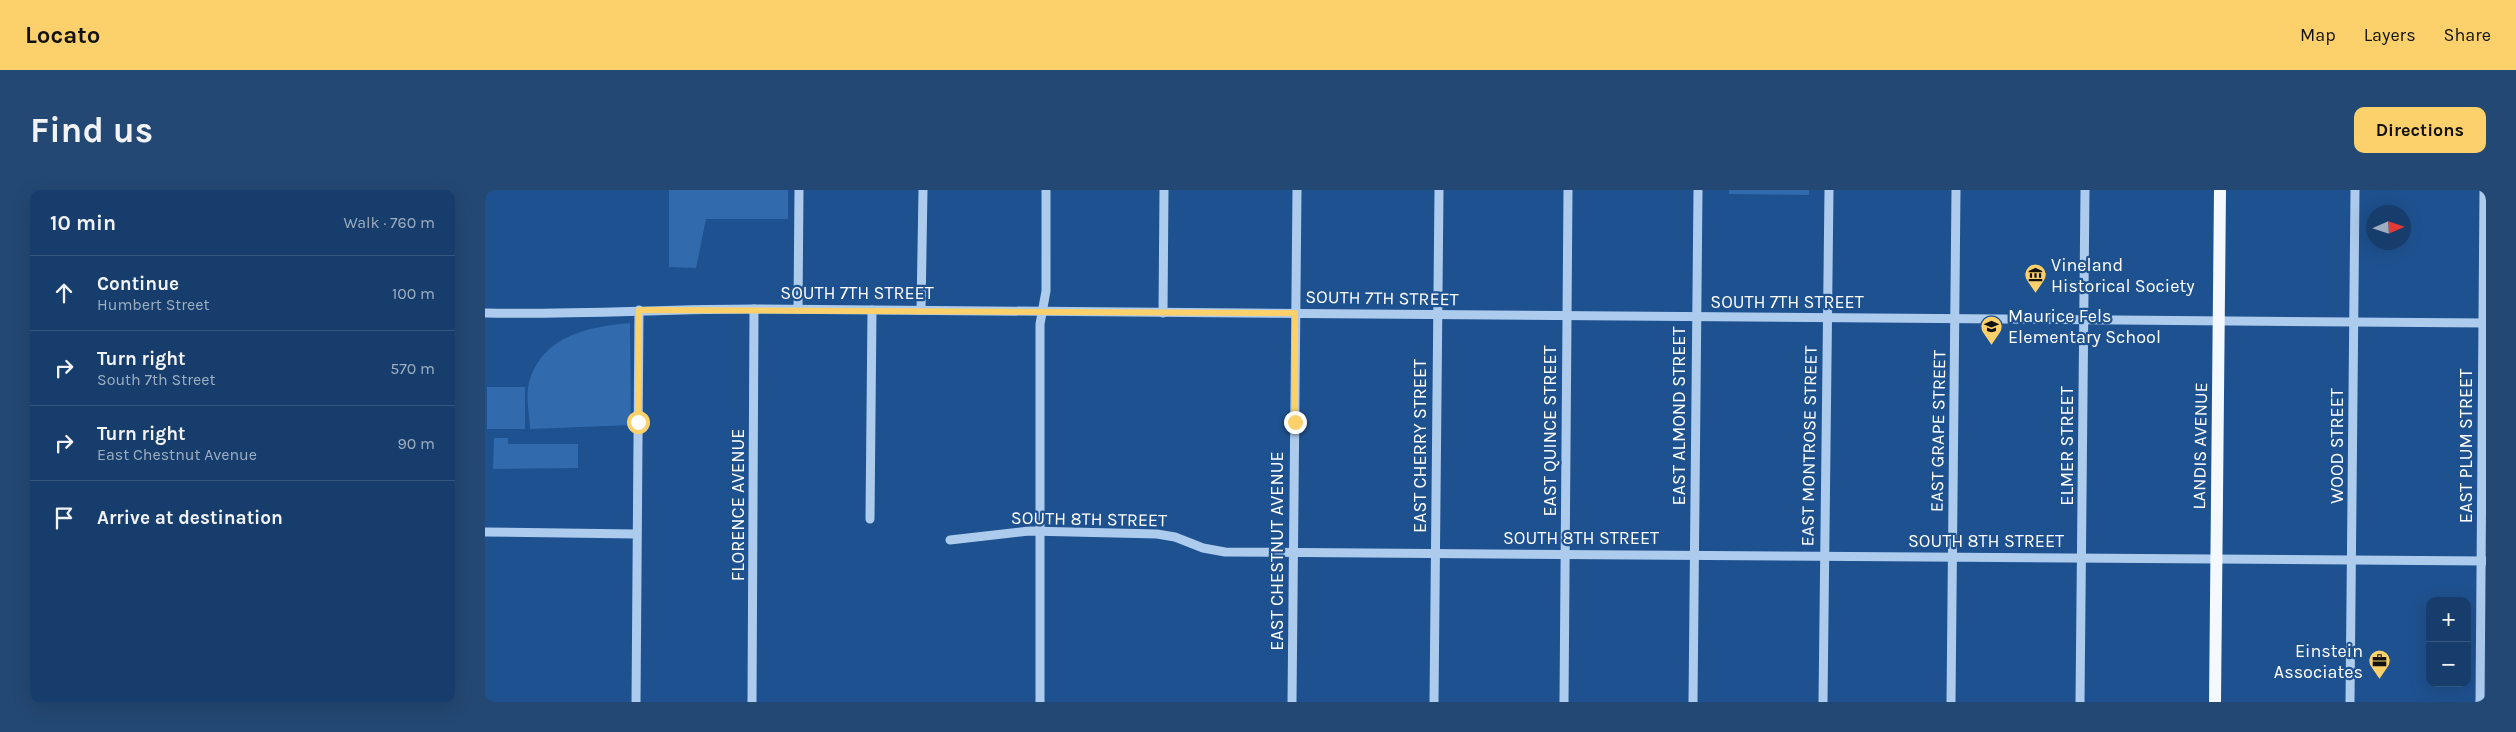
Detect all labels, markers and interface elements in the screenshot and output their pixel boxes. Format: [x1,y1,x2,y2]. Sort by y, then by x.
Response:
text: Locato [25,21,100,49]
text: Map [2300,24,2336,46]
text: Layers [2364,24,2416,46]
text: Share [2444,24,2491,46]
button: Directions [2354,107,2486,153]
text: Find us [30,110,153,151]
north arrow [2366,205,2411,250]
text: 10 min [50,211,116,235]
text: Walk · 760 m [344,213,435,232]
place label: Vineland Historical Society [2051,254,2195,297]
museum icon: Vineland Historical Society [2023,263,2047,294]
text: Continue [97,273,179,295]
icon: ahead [50,279,78,307]
street label: SOUTH 7TH STREET [780,282,934,304]
text: 100 m [392,284,435,303]
street label: SOUTH 7TH STREET [1305,286,1459,310]
street label: SOUTH 7TH STREET [1710,291,1864,313]
text: Humbert Street [97,295,210,314]
place label: Maurice Fels Elementary School [2008,305,2161,348]
school or university icon: Maurice Fels Elementary School [1980,314,2004,345]
street label: EAST ALMOND STREET [1668,327,1690,505]
street label: EAST QUINCE STREET [1539,345,1561,517]
street label: EAST MONTROSE STREET [1796,345,1822,547]
text: Turn right [97,348,186,370]
street label: EAST GRAPE STREET [1926,350,1950,512]
icon: right [50,354,78,382]
text: 570 m [390,359,435,378]
street label: EAST CHERRY STREET [1409,359,1431,533]
street label: EAST PLUM STREET [2455,369,2477,523]
text: South 7th Street [97,370,215,389]
street label: LANDIS AVENUE [2188,382,2212,510]
street label: ELMER STREET [2056,386,2078,506]
street label: WOOD STREET [2326,388,2348,504]
route start [627,411,650,434]
route end [1284,411,1307,434]
text: Turn right [97,423,186,445]
icon: right [50,429,78,457]
street label: FLORENCE AVENUE [727,429,749,581]
text: 90 m [397,434,435,453]
text: East Chestnut Avenue [97,445,257,464]
street label: EAST CHESTNUT AVENUE [1266,451,1288,651]
icon: arrive [50,504,78,532]
text: Arrive at destination [97,507,283,529]
street label: SOUTH 8TH STREET [1011,507,1167,531]
street label: SOUTH 8TH STREET [1503,527,1659,549]
street label: SOUTH 8TH STREET [1908,530,2064,552]
map controls [2426,597,2471,687]
button: + [2426,597,2471,642]
place label: Einstein Associates [2274,640,2363,683]
button: − [2426,642,2471,687]
office icon: Einstein Associates [2367,649,2391,680]

